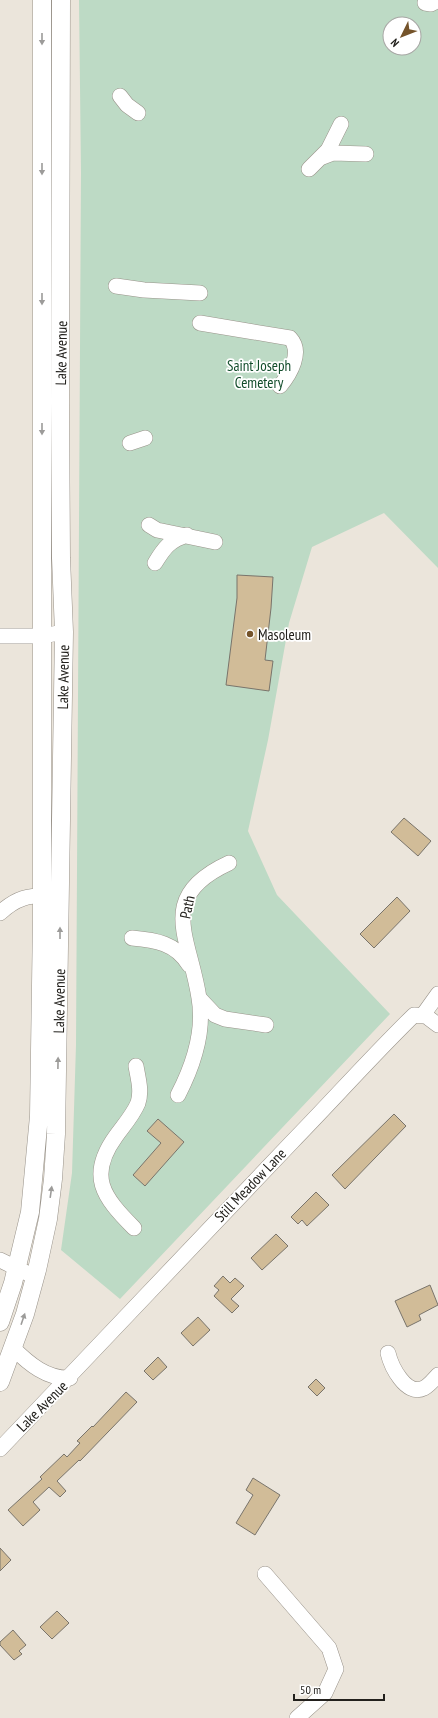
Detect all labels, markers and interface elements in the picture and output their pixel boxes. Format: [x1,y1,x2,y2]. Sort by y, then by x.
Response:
north arrow [382,16,422,56]
one-way arrow [39,33,45,46]
text: N [388,36,402,50]
one-way arrow [39,163,45,176]
one-way arrow [39,293,45,306]
street label: Lake Avenue [51,321,71,385]
park label: Saint Joseph Cemetery [227,356,291,392]
one-way arrow [39,423,45,436]
place label: Masoleum [258,625,311,644]
marker: Masoleum [245,629,255,639]
street label: Lake Avenue [53,645,73,709]
street label: Path [175,894,199,920]
one-way arrow [57,926,63,939]
street label: Lake Avenue [49,969,69,1033]
one-way arrow [54,1057,61,1069]
street label: Still Meadow Lane [210,1144,290,1226]
one-way arrow [48,1186,54,1198]
one-way arrow [20,1312,26,1324]
street label: Lake Avenue [12,1376,72,1436]
scale bar [294,1676,384,1702]
text: 50 m [300,1682,321,1697]

